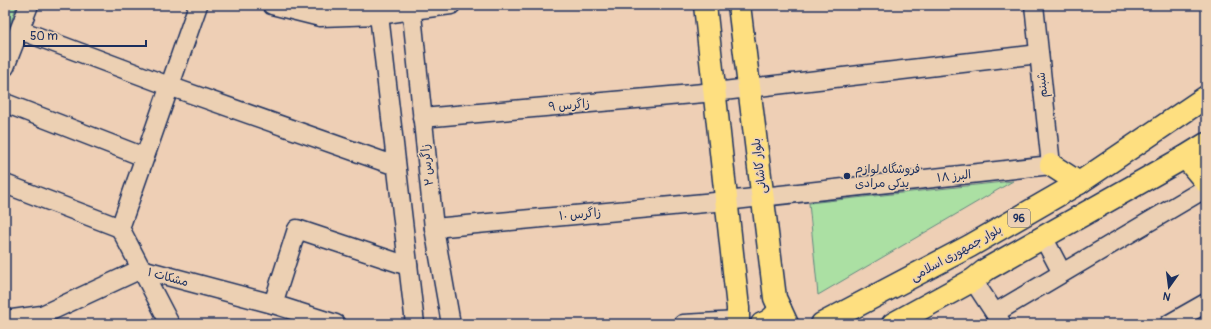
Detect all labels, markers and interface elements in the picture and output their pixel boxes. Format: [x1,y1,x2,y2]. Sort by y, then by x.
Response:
scale bar [24,22,146,48]
text: 50 m [30,29,58,44]
street label: شبنم [1034,71,1052,98]
street label: زاگرس ۹ [548,96,590,115]
street label: بلوار کاشانی [749,137,770,194]
street label: زاگرس ۲ [418,143,437,187]
place label: فروشگاه لوازم یدکی مرادی [855,162,920,191]
street label: البرز ۱۸ [936,167,972,186]
marker: فروشگاه لوازم یدکی مرادی [842,171,852,181]
street label: زاگرس ۱۰ [558,205,602,224]
road number: 96 [1008,209,1030,227]
street label: بلوار جمهوری اسلامی [908,222,1005,285]
street label: مشکات ۱ [146,265,190,290]
north arrow [1149,267,1189,307]
text: N [1161,289,1172,303]

